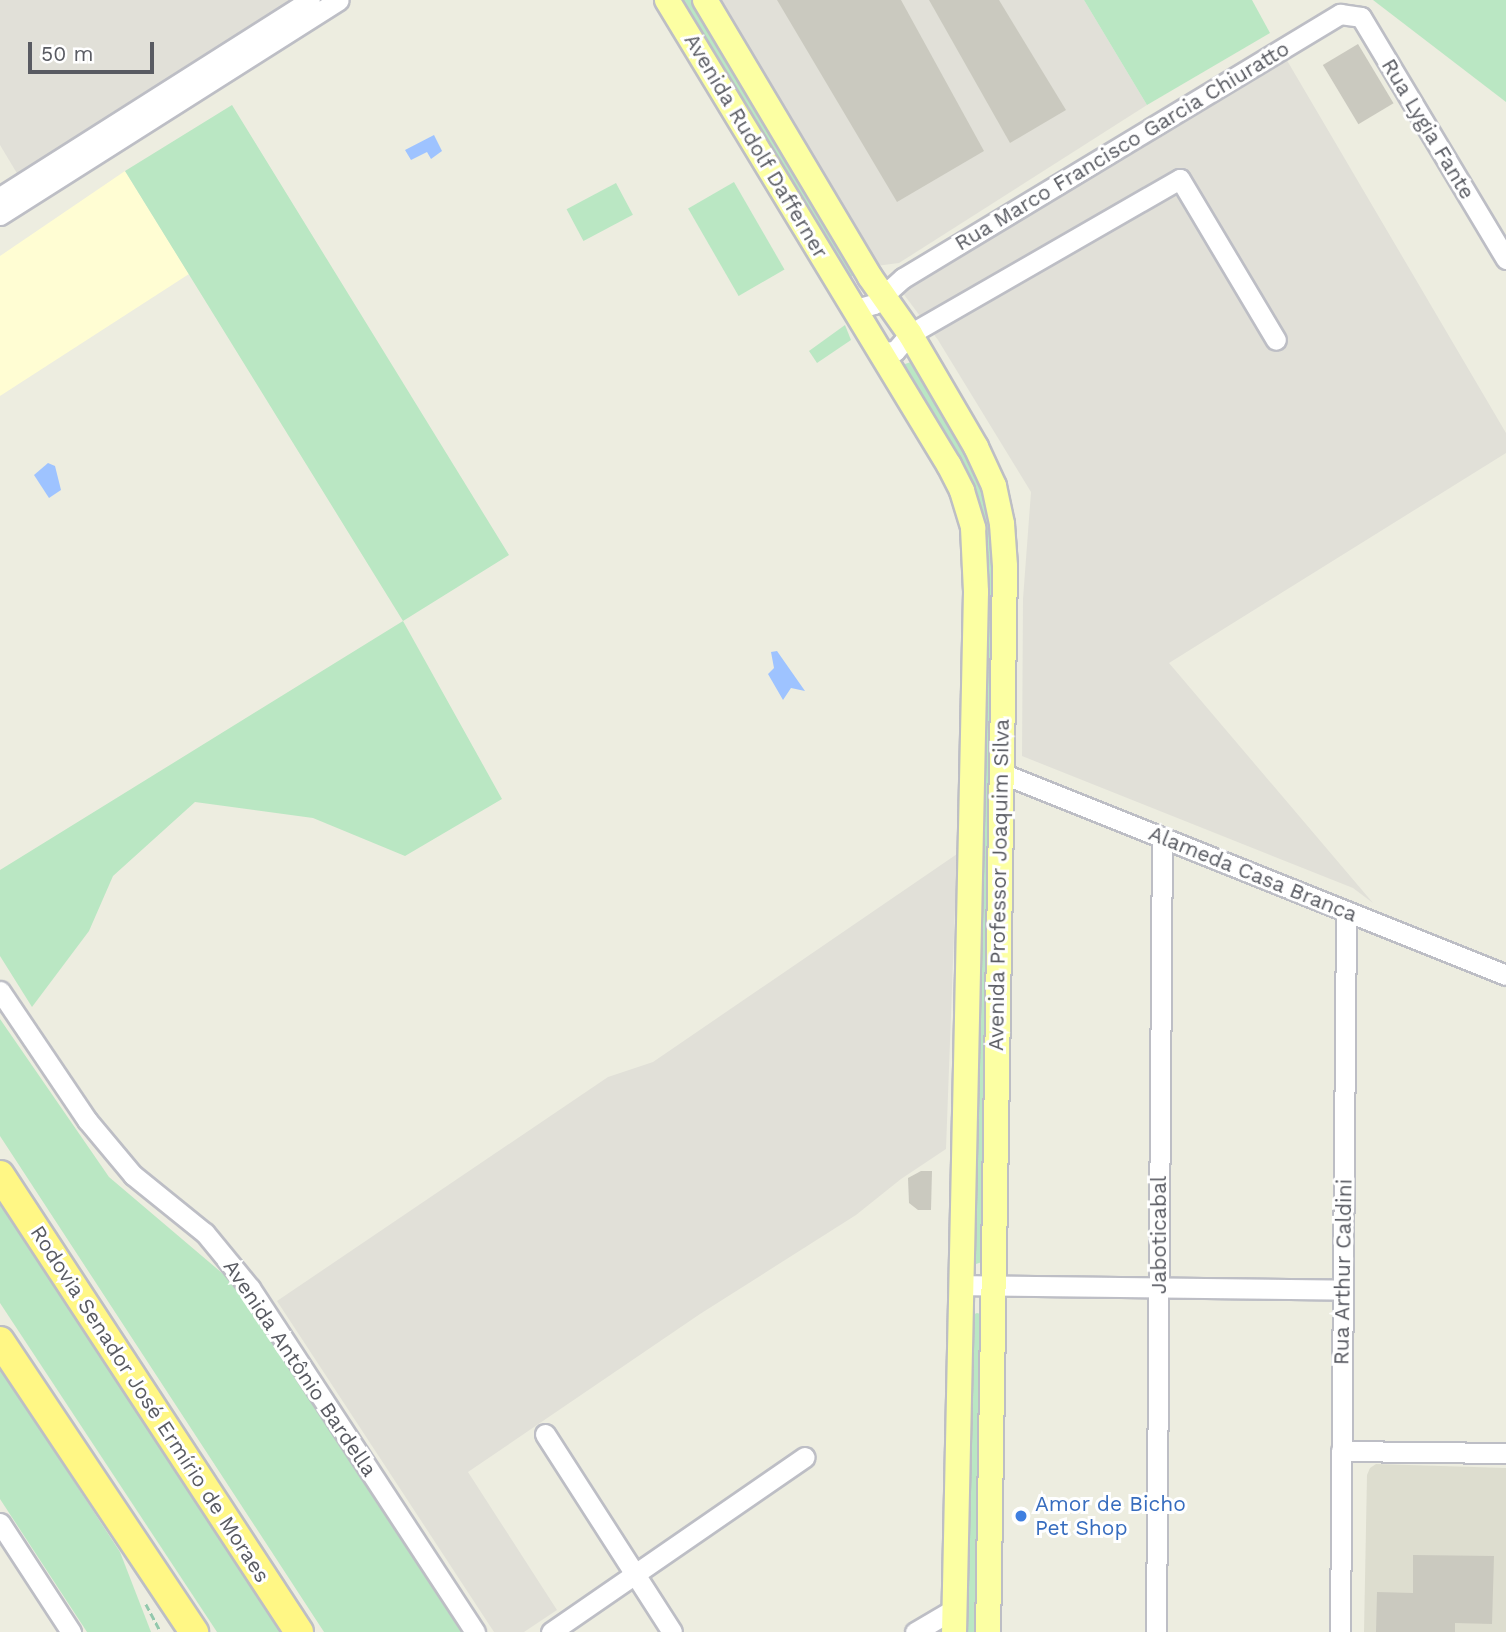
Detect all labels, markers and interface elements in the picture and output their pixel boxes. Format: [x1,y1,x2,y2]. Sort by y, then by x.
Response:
scale bar [32,28,158,72]
street label: Avenida Rudolf Dafferner [679,29,833,263]
street label: Rua Marco Francisco Garcia Chiuratto [950,36,1294,256]
text: 50 m [41,41,93,66]
street label: Rua Lygia Fante [1376,54,1480,204]
street label: Avenida Professor Joaquim Silva [983,718,1015,1052]
street label: Alameda Casa Branca [1145,820,1361,928]
street label: Jaboticabal [1146,1176,1172,1294]
street label: Rua Arthur Caldini [1329,1178,1357,1366]
street label: Rodovia Senador José Ermírio de Moraes [25,1220,275,1588]
street label: Avenida Antônio Bardella [218,1254,382,1482]
place label: Amor de Bicho Pet Shop [1035,1491,1186,1541]
marker: Amor de Bicho Pet Shop [1013,1508,1029,1524]

